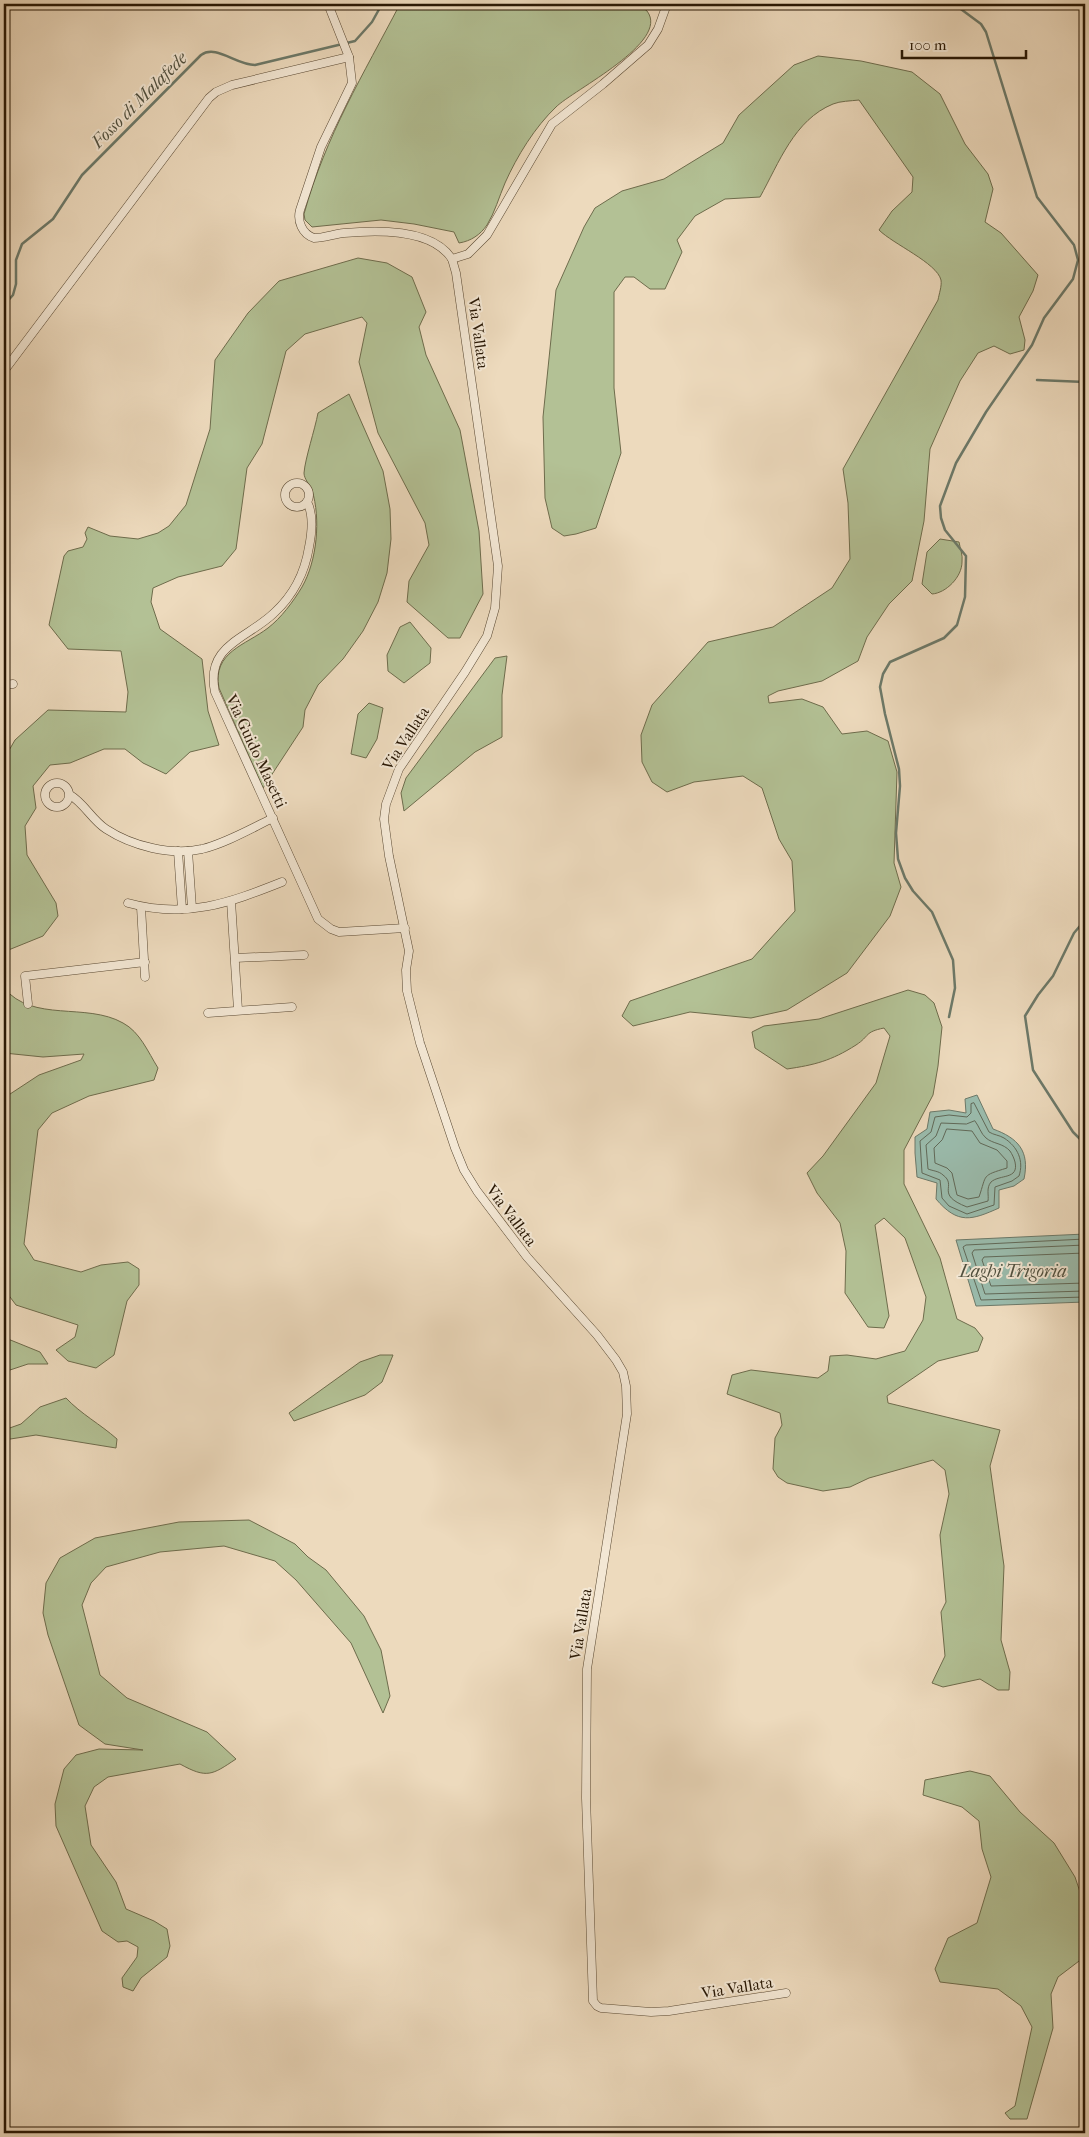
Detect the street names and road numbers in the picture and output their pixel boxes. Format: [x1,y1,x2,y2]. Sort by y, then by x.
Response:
street label: Via Vallata [464,295,493,371]
street label: Via Guido Masetti [221,690,291,811]
street label: Via Vallata [377,702,433,775]
street label: Via Vallata [482,1180,541,1250]
street label: Via Vallata [565,1586,596,1662]
street label: Via Vallata [699,1972,775,2003]

